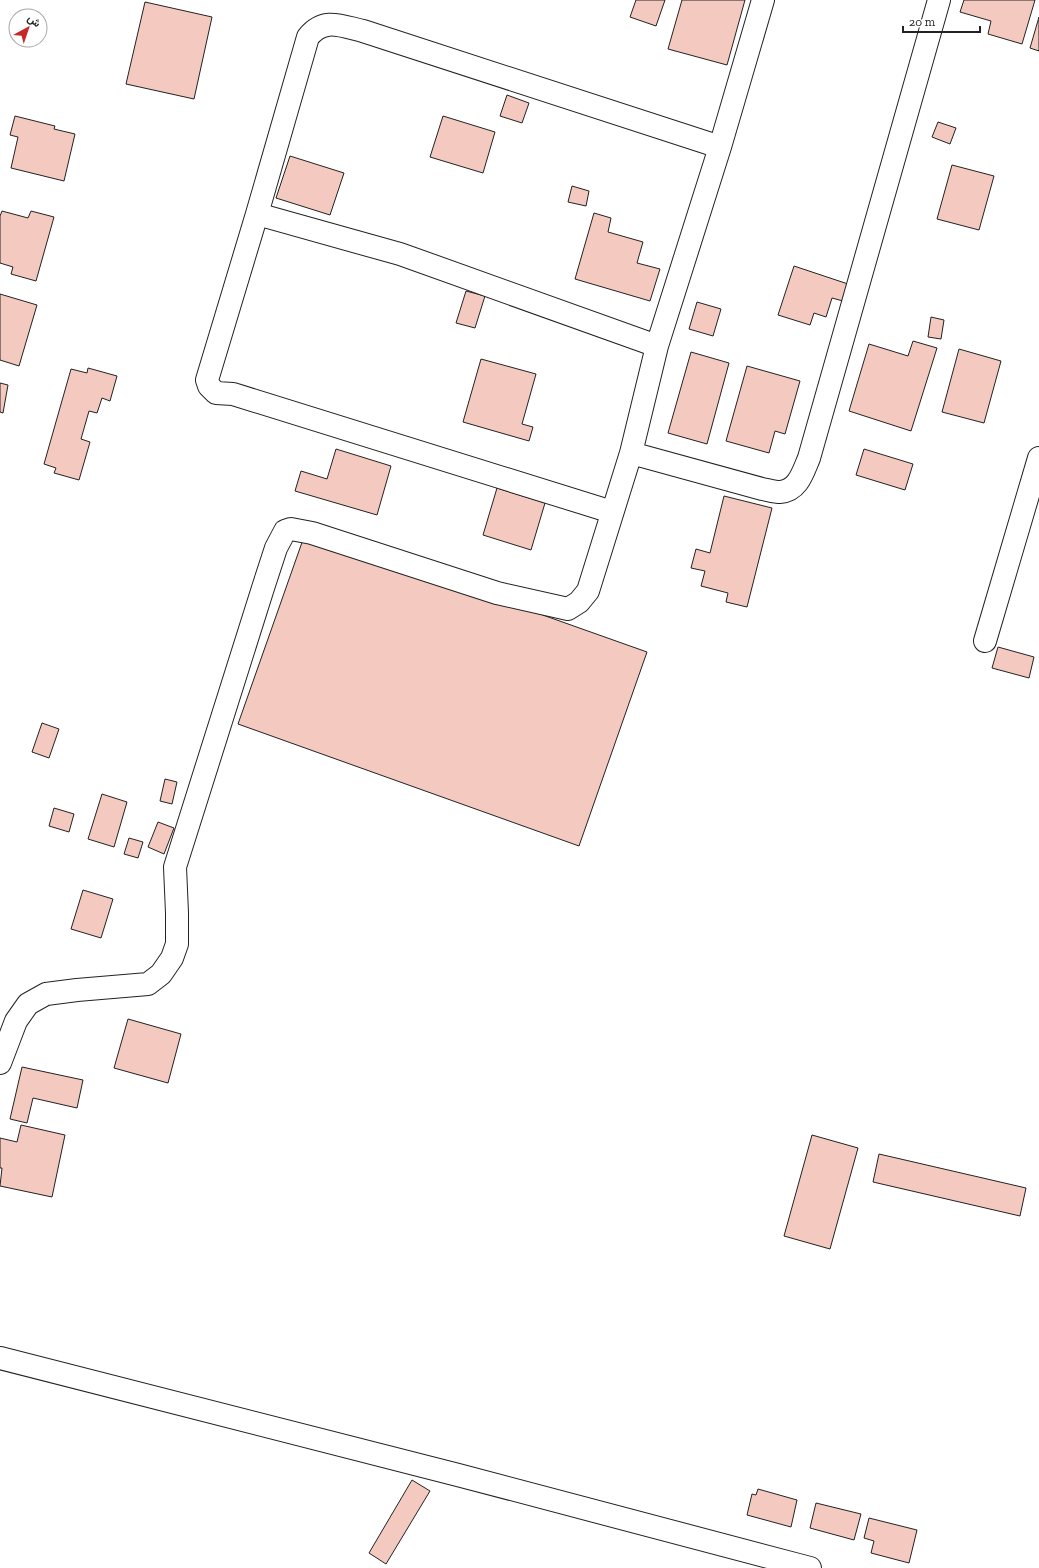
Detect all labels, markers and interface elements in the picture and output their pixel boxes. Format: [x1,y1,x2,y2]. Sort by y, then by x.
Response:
north arrow [8,8,48,48]
scale bar [903,8,980,34]
text: ش [25,11,43,30]
text: 20 m [909,15,936,29]

